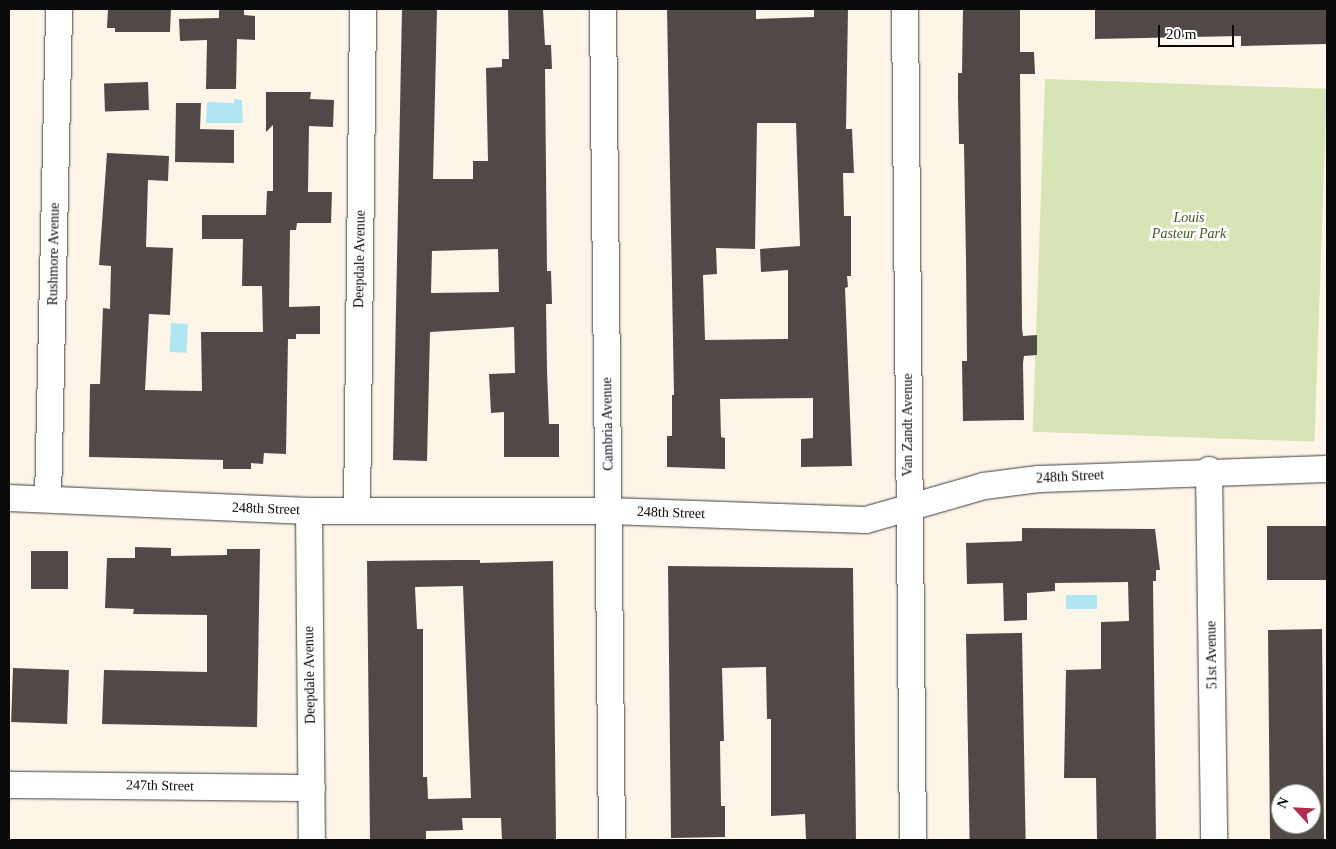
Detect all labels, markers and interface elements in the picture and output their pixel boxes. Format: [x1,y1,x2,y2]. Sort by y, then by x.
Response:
scale bar [1161,15,1237,47]
text: 20 m [1166,26,1196,42]
street label: Rushmore Avenue [45,202,63,306]
street label: Deepdale Avenue [351,209,369,309]
park label: Louis Pasteur Park [1152,210,1226,242]
street label: Van Zandt Avenue [900,373,916,477]
street label: Cambria Avenue [599,377,617,471]
street label: 248th Street [1036,467,1104,487]
street label: 248th Street [232,499,300,519]
street label: 248th Street [637,503,705,523]
street label: 51st Avenue [1203,620,1221,690]
street label: Deepdale Avenue [301,625,319,725]
street label: 247th Street [126,777,194,795]
north arrow [1271,784,1321,834]
text: N [1274,795,1292,811]

